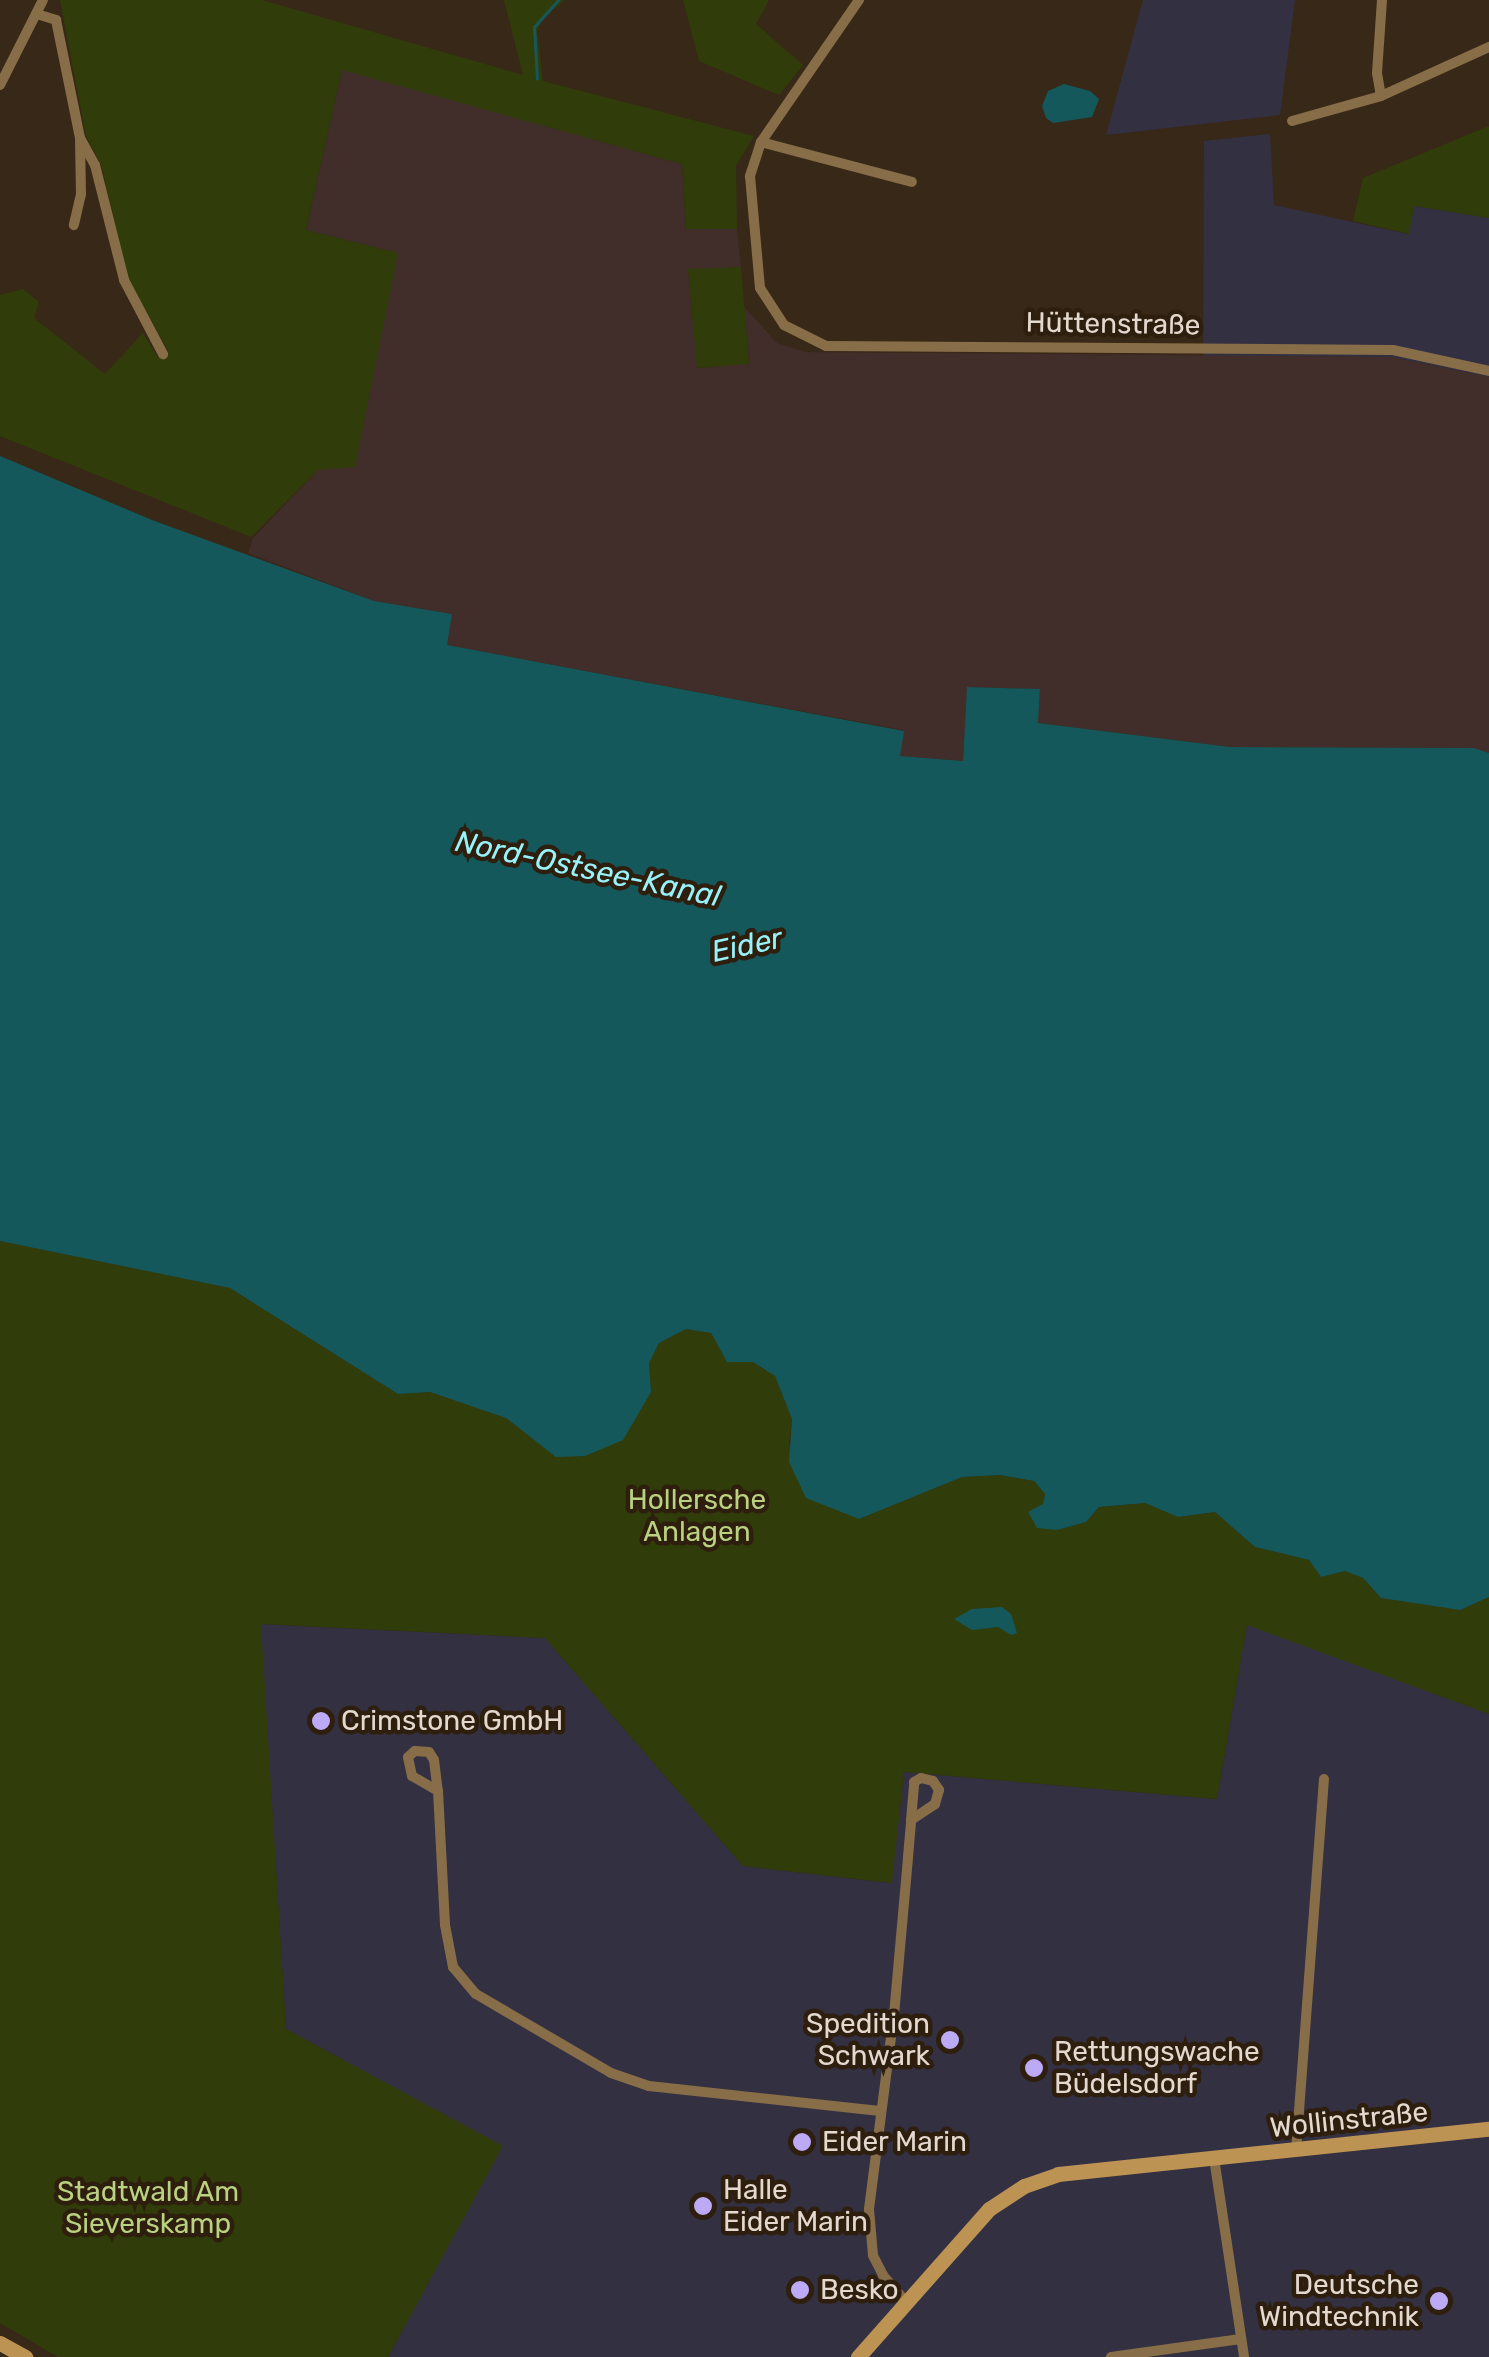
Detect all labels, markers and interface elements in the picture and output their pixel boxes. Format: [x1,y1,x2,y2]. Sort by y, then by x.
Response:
street label: Hüttenstraße [1025,306,1201,342]
water label: Nord-Ostsee-Kanal [452,823,724,915]
water label: Eider [708,920,786,970]
park label: Hollersche Anlagen [628,1483,766,1549]
place label: Crimstone GmbH [341,1704,563,1738]
marker: Crimstone GmbH [310,1710,332,1732]
place label: Spedition Schwark [806,2007,930,2073]
marker: Spedition Schwark [939,2029,961,2051]
place label: Rettungswache Büdelsdorf [1054,2035,1260,2101]
marker: Rettungswache Büdelsdorf [1023,2057,1045,2079]
street label: Wollinstraße [1268,2095,1430,2145]
place label: Eider Marin [822,2125,968,2159]
marker: Eider Marin [791,2131,813,2153]
place label: Halle Eider Marin [723,2173,869,2239]
park label: Stadtwald Am Sieverskamp [57,2175,239,2241]
marker: Halle Eider Marin [692,2195,714,2217]
place label: Deutsche Windtechnik [1259,2268,1419,2334]
place label: Besko [820,2273,898,2307]
marker: Besko [789,2279,811,2301]
marker: Deutsche Windtechnik [1428,2290,1450,2312]

